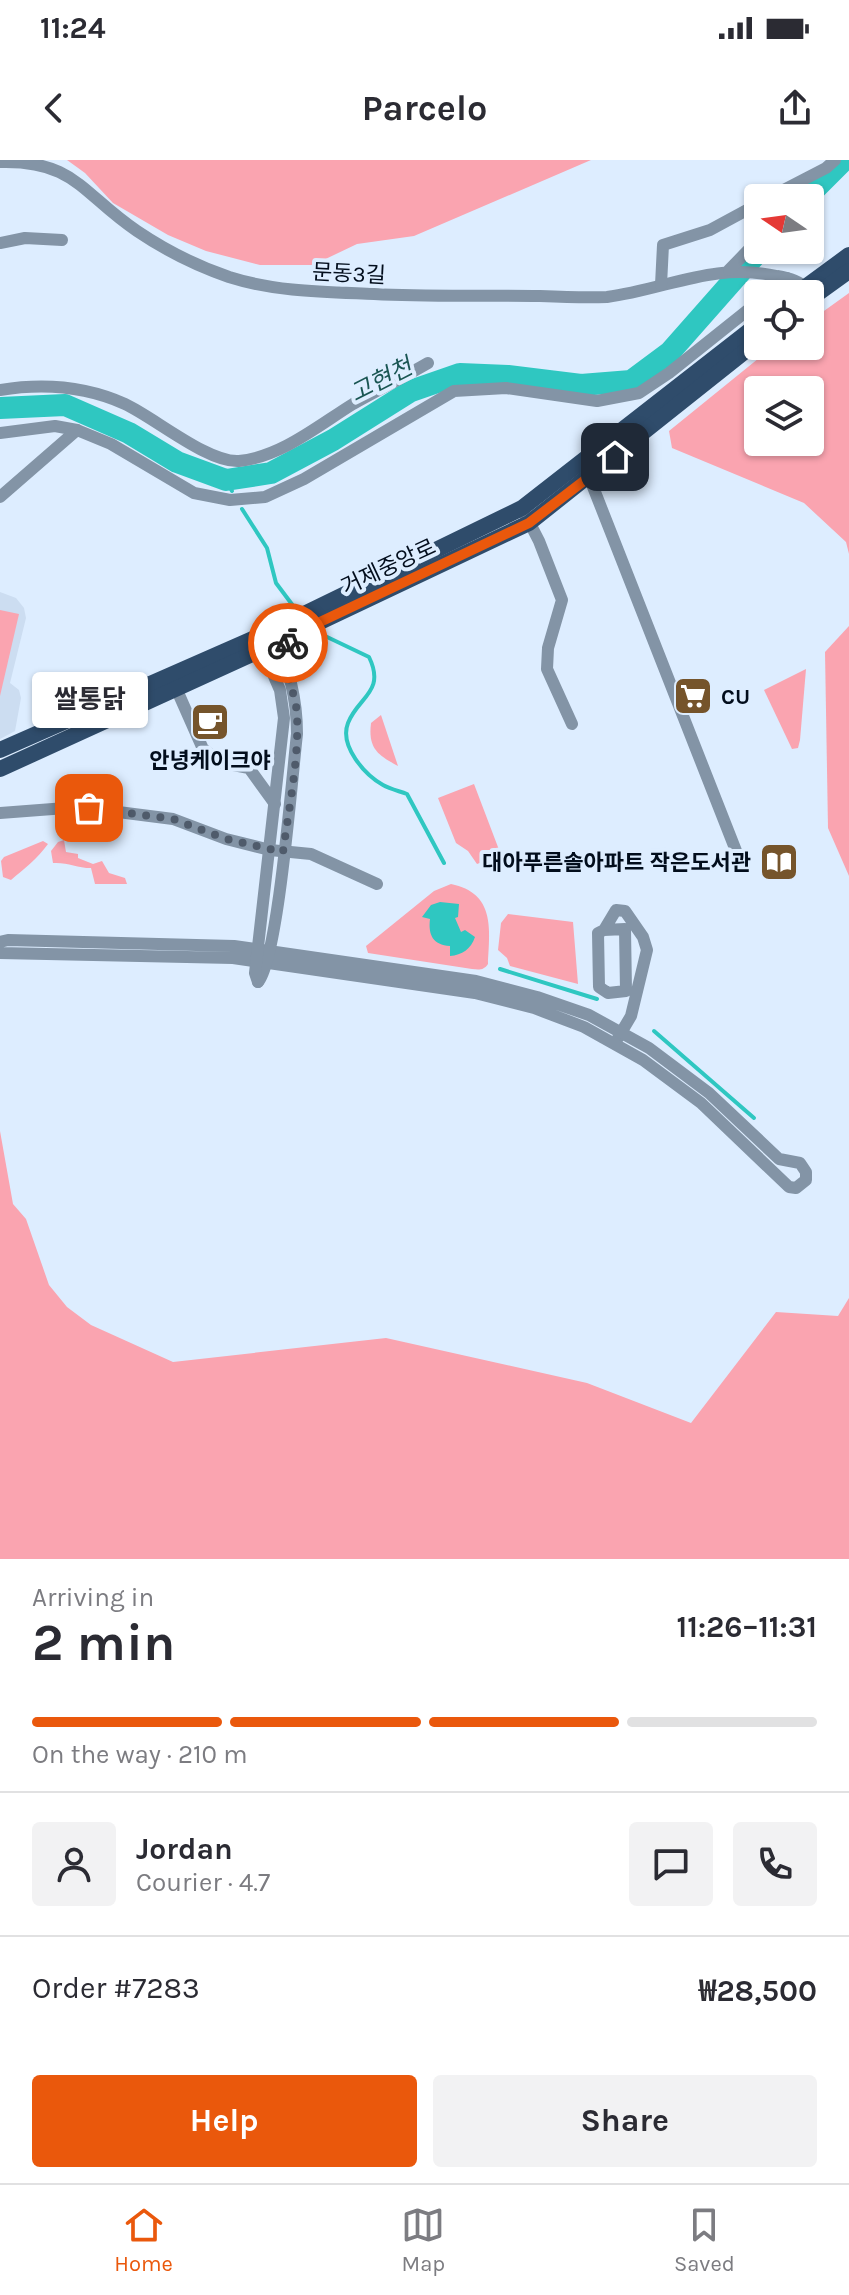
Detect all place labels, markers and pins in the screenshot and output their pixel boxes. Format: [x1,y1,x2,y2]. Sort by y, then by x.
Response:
pin [581,423,649,491]
callout: 쌀통닭 [31,672,147,728]
supermarket icon: CU [672,675,714,717]
place label: CU [721,684,750,710]
cafe icon: 안녕케이크야 [189,701,231,743]
place label: 안녕케이크야 [149,748,271,774]
pin [55,774,123,842]
library icon: 대아푸른솔아파트 작은도서관 [758,841,800,883]
place label: 대아푸른솔아파트 작은도서관 [482,850,751,876]

